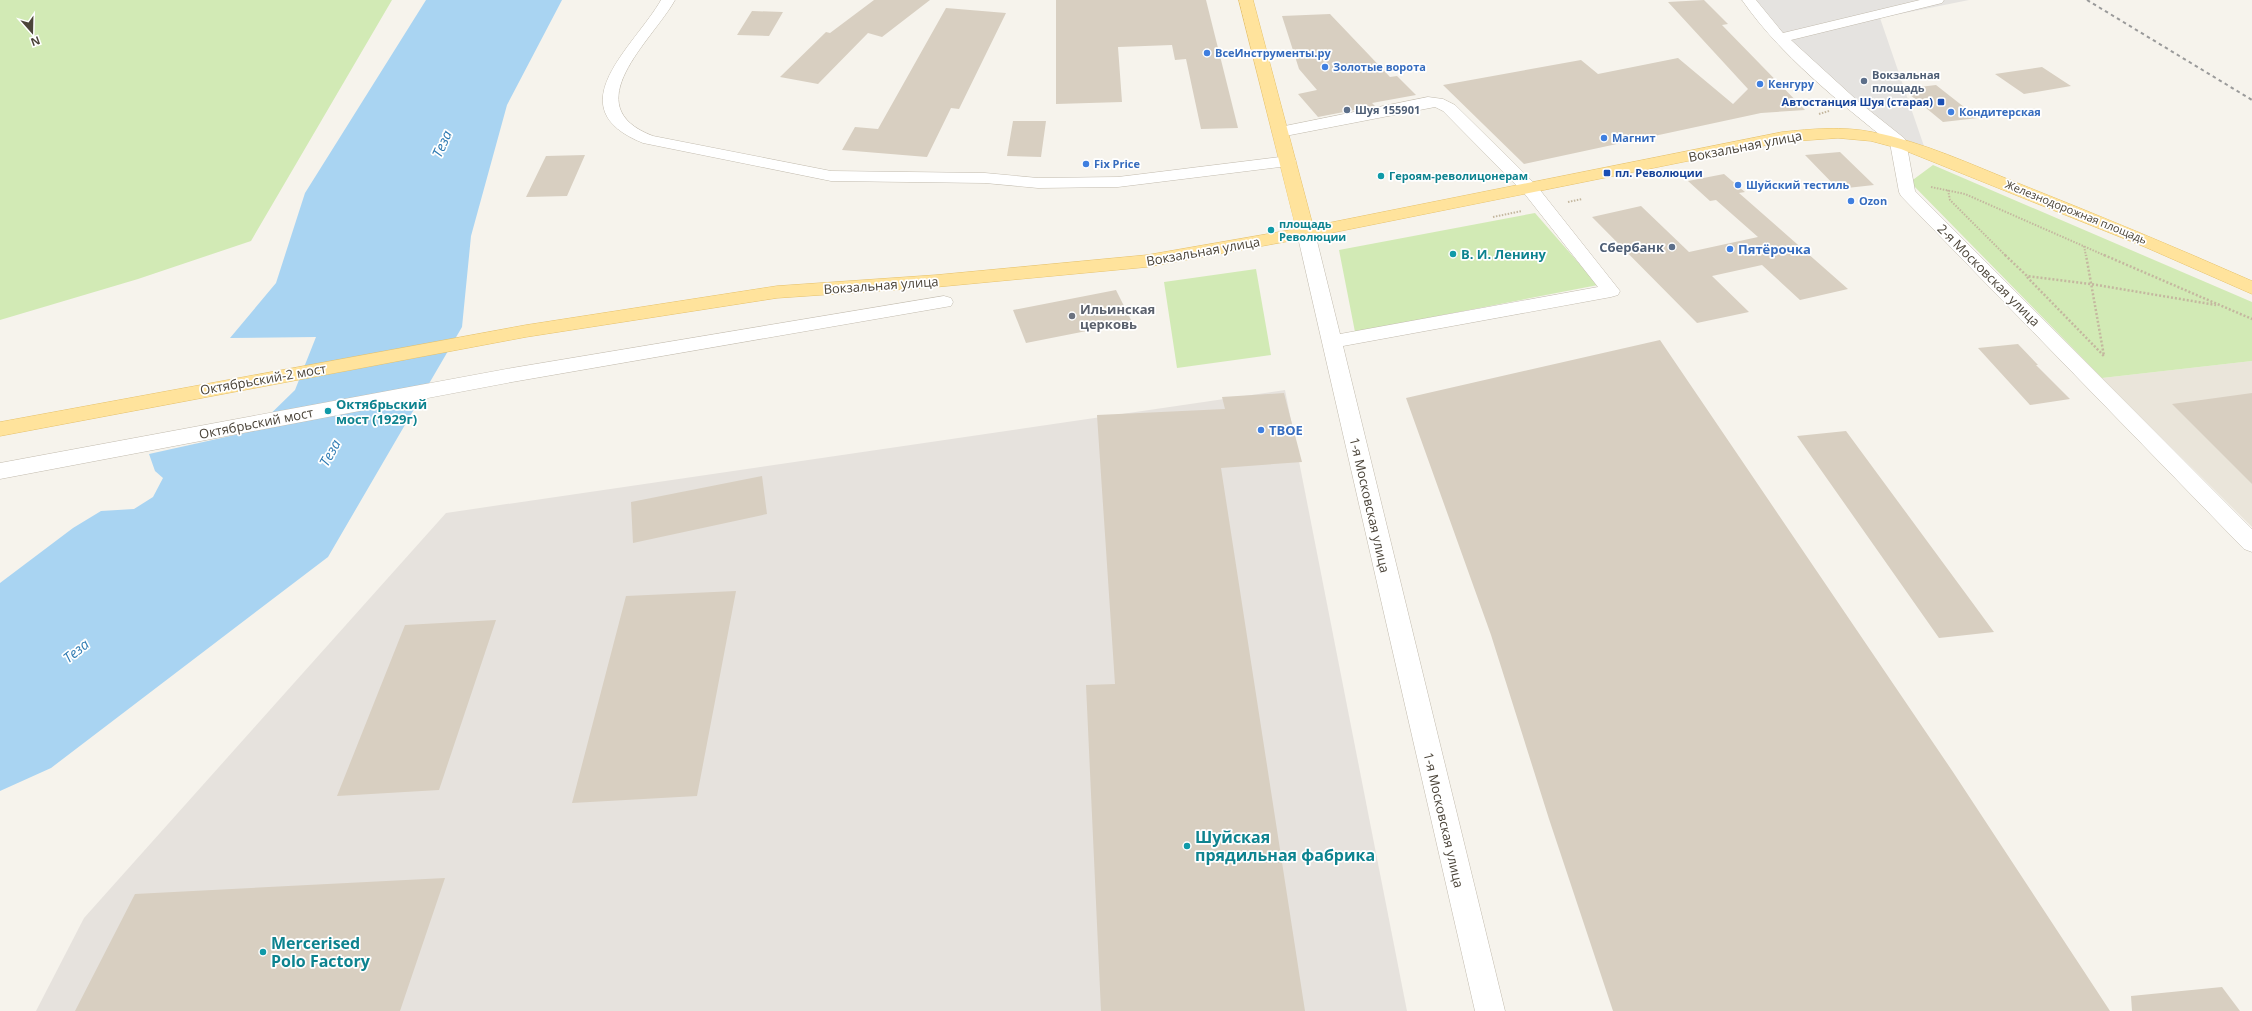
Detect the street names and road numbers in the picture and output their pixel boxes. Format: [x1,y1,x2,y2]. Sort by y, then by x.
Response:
street label: Вокзальная улица [1687,126,1803,166]
street label: Железнодорожная площадь [2003,176,2149,247]
street label: 2-я Московская улица [1934,220,2044,330]
street label: Вокзальная улица [1145,232,1261,270]
street label: Вокзальная улица [823,272,939,298]
street label: Октябрьский-2 мост [199,359,327,399]
street label: Октябрьский мост [197,403,315,443]
street label: 1-я Московская улица [1346,436,1394,574]
street label: 1-я Московская улица [1420,751,1468,889]

